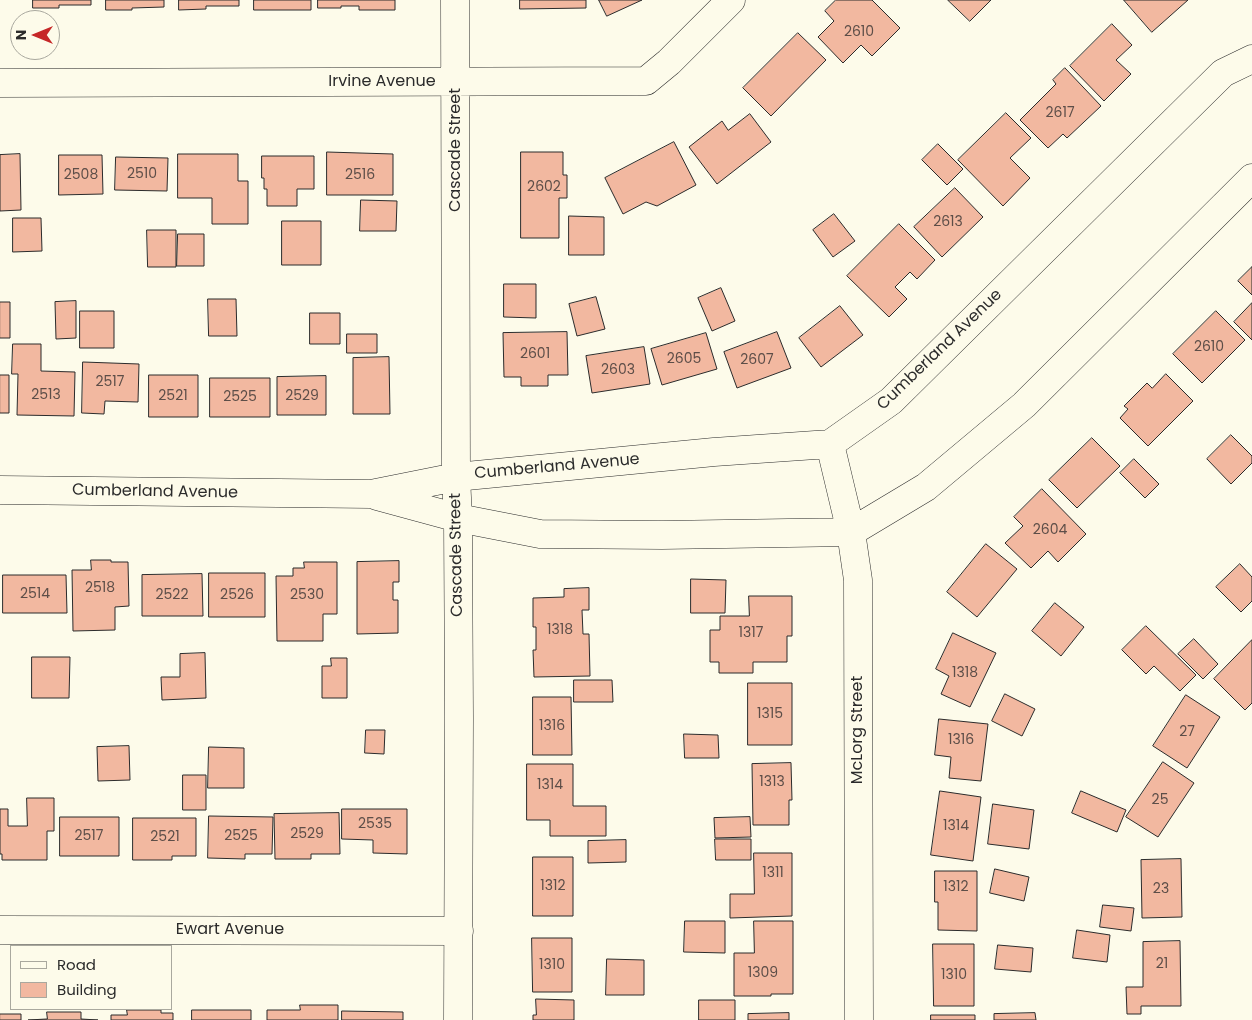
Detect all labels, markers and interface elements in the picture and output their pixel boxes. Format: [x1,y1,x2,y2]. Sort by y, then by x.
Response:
north arrow [10,10,60,60]
house number: 2610 [844,24,874,40]
text: N [11,30,31,40]
street label: Irvine Avenue [328,72,436,92]
street label: Cascade Street [446,88,466,212]
house number: 2617 [1045,105,1075,121]
house number: 2510 [127,166,157,182]
house number: 2508 [64,167,98,183]
house number: 2516 [345,167,375,183]
house number: 2602 [527,179,561,195]
house number: 2613 [933,214,963,230]
street label: Cumberland Avenue [874,285,1006,415]
house number: 2610 [1194,339,1224,355]
house number: 2601 [520,346,550,362]
house number: 2605 [667,351,701,367]
house number: 2607 [740,352,774,368]
house number: 2603 [601,362,635,378]
house number: 2517 [96,374,124,390]
house number: 2513 [31,387,61,403]
house number: 2521 [158,388,188,404]
house number: 2529 [285,388,319,404]
house number: 2525 [223,389,257,405]
street label: Cumberland Avenue [474,450,640,484]
street label: Cumberland Avenue [72,481,238,503]
street label: Cascade Street [446,493,468,617]
house number: 2604 [1033,522,1067,538]
house number: 2518 [85,580,115,596]
house number: 2514 [20,586,50,602]
house number: 2522 [156,587,188,603]
house number: 2526 [220,587,254,603]
house number: 2530 [290,587,324,603]
house number: 1318 [547,622,573,638]
house number: 1317 [739,625,763,641]
house number: 1318 [952,665,978,681]
street label: McLorg Street [848,676,868,784]
house number: 1315 [757,706,783,722]
house number: 1316 [539,718,565,734]
house number: 27 [1179,724,1195,740]
house number: 1316 [948,732,974,748]
house number: 1313 [759,774,785,790]
house number: 1314 [537,777,563,793]
house number: 25 [1152,792,1168,808]
house number: 2535 [358,816,392,832]
house number: 1314 [943,818,969,834]
house number: 2529 [290,826,324,842]
house number: 2517 [75,828,103,844]
house number: 2525 [224,828,258,844]
house number: 2521 [150,829,180,845]
house number: 1311 [762,865,784,881]
house number: 1312 [540,878,566,894]
house number: 1312 [943,879,969,895]
house number: 23 [1153,881,1169,897]
street label: Ewart Avenue [176,920,284,940]
legend [10,945,172,1010]
text: Road [57,954,96,975]
house number: 21 [1156,956,1168,972]
house number: 1310 [539,957,565,973]
house number: 1309 [748,965,778,981]
house number: 1310 [941,967,967,983]
text: Building [57,979,117,1000]

